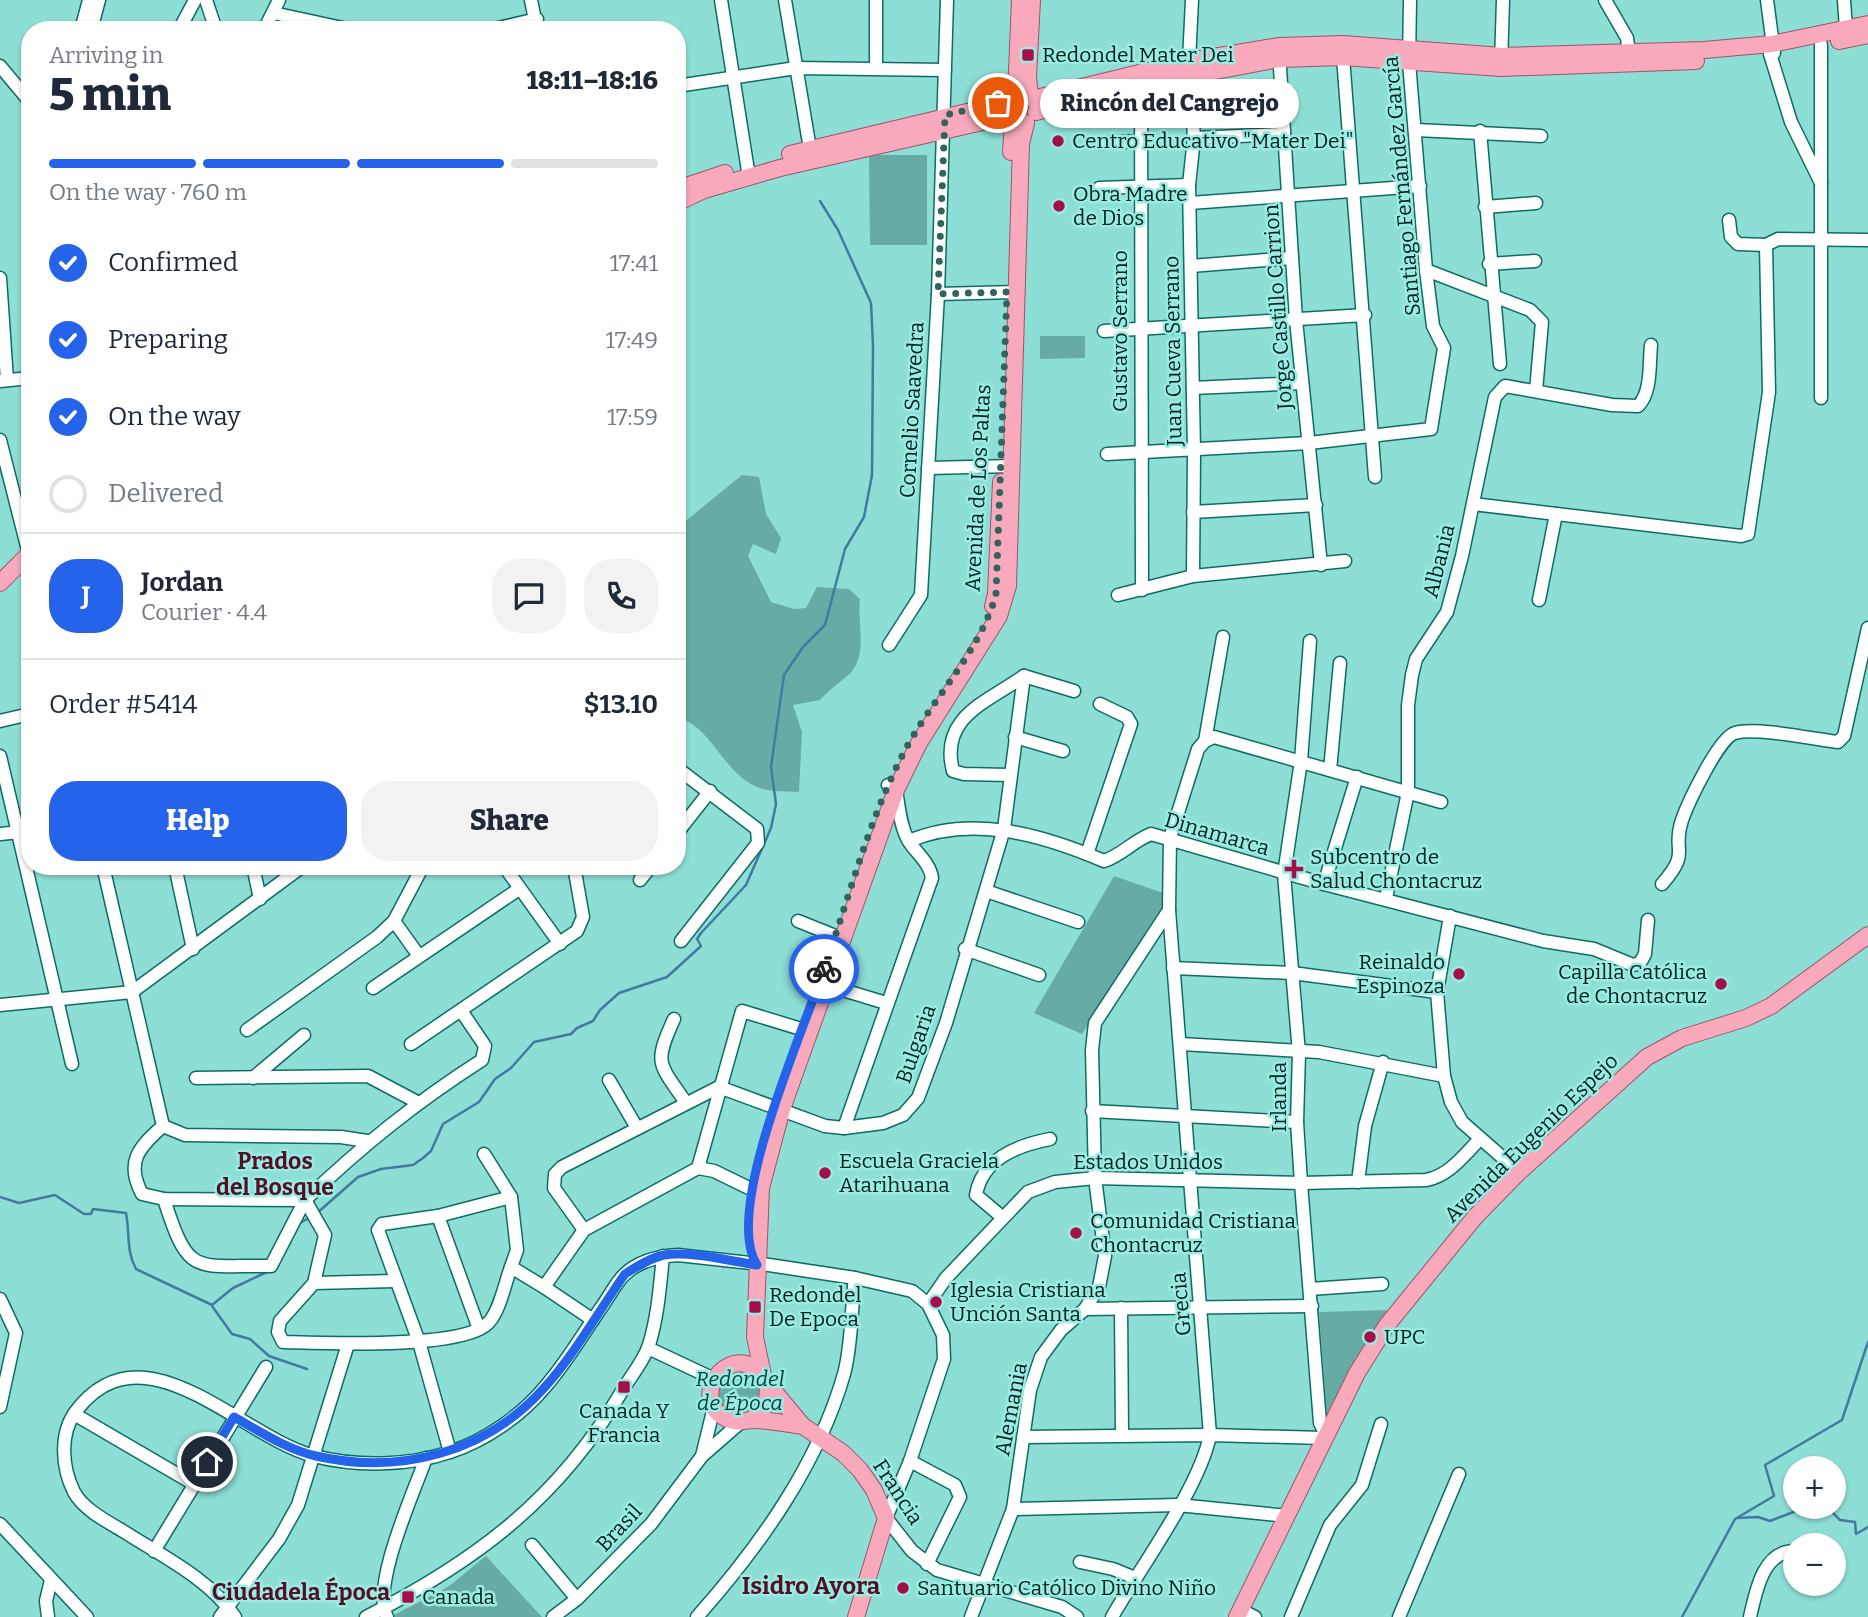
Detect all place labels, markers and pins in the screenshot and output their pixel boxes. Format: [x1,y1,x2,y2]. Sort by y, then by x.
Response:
place label: Redondel Mater Dei [1042,42,1234,68]
marker: Redondel Mater Dei [1020,47,1036,63]
pin [968,73,1028,133]
callout: Rincón del Cangrejo [1040,78,1299,128]
place label: Centro Educativo "Mater Dei" [1072,128,1353,154]
marker: Centro Educativo "Mater Dei" [1050,133,1066,149]
place label: Obra Madre de Dios [1073,181,1188,231]
marker: Obra Madre de Dios [1051,198,1067,214]
place label: Subcentro de Salud Chontacruz [1310,844,1482,894]
marker: Subcentro de Salud Chontacruz [1284,859,1304,879]
place label: Reinaldo Espinoza [1357,949,1445,999]
place label: Capilla Católica de Chontacruz [1558,959,1708,1009]
marker: Reinaldo Espinoza [1451,966,1467,982]
marker: Capilla Católica de Chontacruz [1713,976,1729,992]
place label: Escuela Graciela Atarihuana [839,1148,1000,1198]
marker: Escuela Graciela Atarihuana [817,1165,833,1181]
place label: Comunidad Cristiana Chontacruz [1090,1208,1297,1258]
marker: Comunidad Cristiana Chontacruz [1068,1225,1084,1241]
place label: Iglesia Cristiana Unción Santa [950,1277,1106,1327]
place label: Redondel De Epoca [769,1282,862,1332]
marker: Iglesia Cristiana Unción Santa [928,1294,944,1310]
marker: Redondel De Epoca [747,1299,763,1315]
place label: UPC [1384,1324,1425,1350]
marker: UPC [1362,1329,1378,1345]
marker: Canada Y Francia [616,1379,632,1395]
place label: Canada Y Francia [579,1398,670,1448]
pin [177,1432,237,1492]
place label: Santuario Católico Divino Niño [917,1575,1216,1601]
marker: Santuario Católico Divino Niño [895,1580,911,1596]
place label: Canada [422,1584,496,1610]
marker: Canada [400,1589,416,1605]

